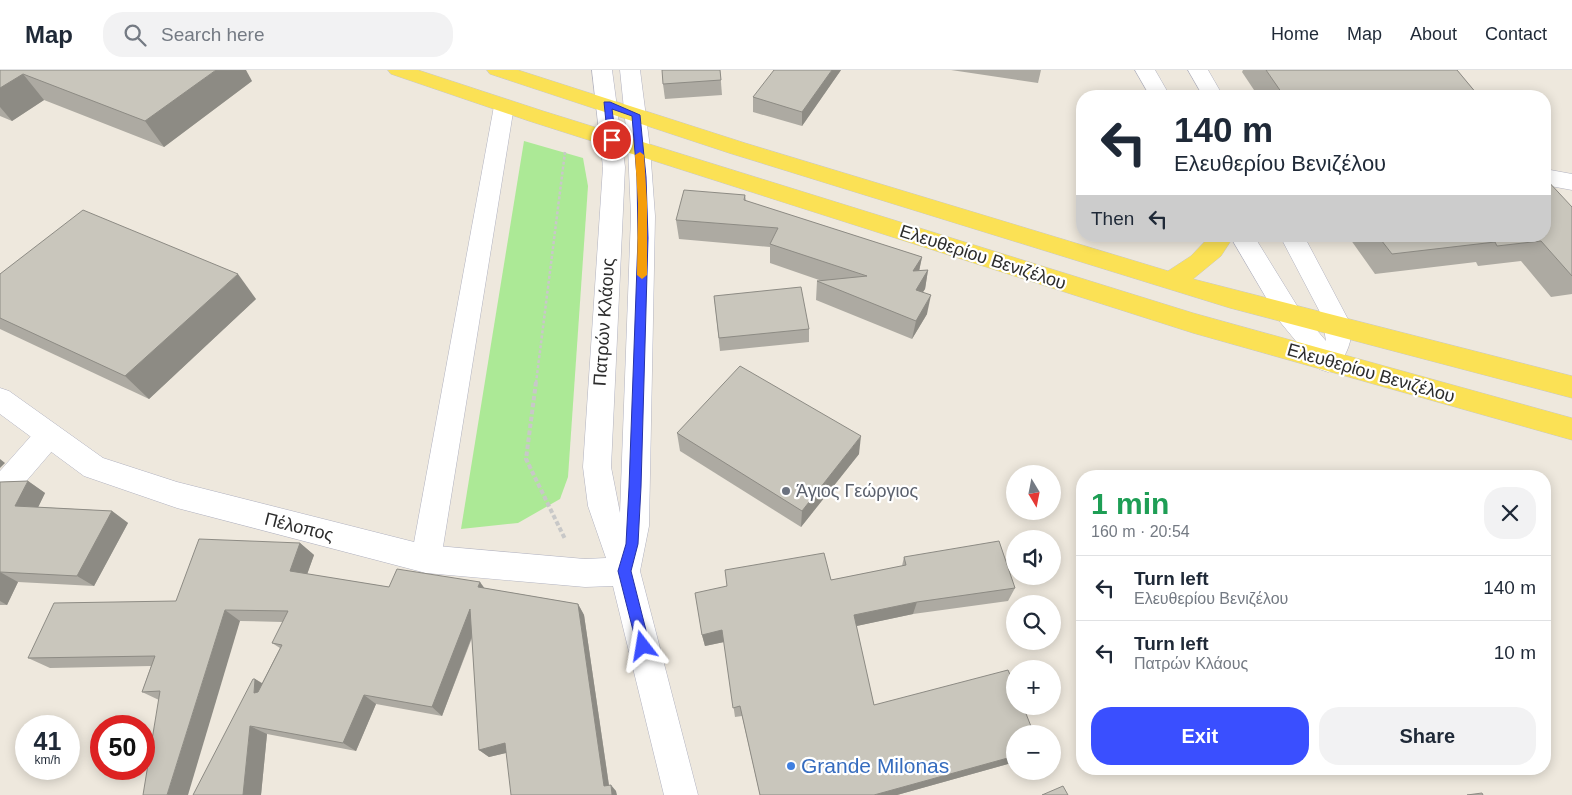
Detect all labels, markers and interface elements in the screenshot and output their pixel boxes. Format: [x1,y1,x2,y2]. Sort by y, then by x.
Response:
search box [103,12,453,57]
text: Map [25,21,73,48]
icon: search [121,21,149,49]
text: Search here [161,24,265,45]
text: Home [1271,24,1319,44]
text: Map [1347,24,1382,44]
text: About [1410,24,1457,44]
text: Contact [1485,24,1547,44]
icon: left [1091,110,1156,175]
text: 140 m [1174,110,1273,149]
pin [591,119,633,161]
icon: arrive [598,126,626,154]
text: Ελευθερίου Βενιζέλου [1174,151,1386,176]
icon: left [1144,205,1172,233]
text: Then [1091,208,1134,229]
street label: Ελευθερίου Βενιζέλου [897,221,1069,293]
street label: Πατρών Κλάους [590,257,618,387]
street label: Ελευθερίου Βενιζέλου [1285,339,1457,407]
north arrow [1006,465,1061,520]
map controls [1006,465,1061,780]
place label: Άγιος Γεώργιος [796,481,919,501]
marker: Άγιος Γεώργιος [780,485,792,497]
text: 1 min [1091,487,1169,520]
button: close [1484,487,1536,539]
street label: Πέλοπος [262,509,336,545]
text: 160 m · 20:54 [1091,523,1190,540]
button: sound [1006,530,1061,585]
text: Turn left [1134,568,1209,589]
icon: left [1091,574,1119,602]
text: 140 m [1483,577,1536,598]
text: Ελευθερίου Βενιζέλου [1134,590,1288,607]
button: search [1006,595,1061,650]
position arrow [616,619,668,671]
text: Turn left [1134,633,1209,654]
icon: left [1091,639,1119,667]
text: 10 m [1494,642,1536,663]
text: Πατρών Κλάους [1134,655,1248,672]
button: + [1006,660,1061,715]
button: Exit [1091,707,1309,765]
button: Share [1319,707,1536,765]
speed limit sign: 50 [90,715,155,780]
button: − [1006,725,1061,780]
text: 41 [34,727,61,755]
text: km/h [34,753,61,767]
place label: Grande Milonas [801,754,949,777]
marker: Grande Milonas [785,760,797,772]

